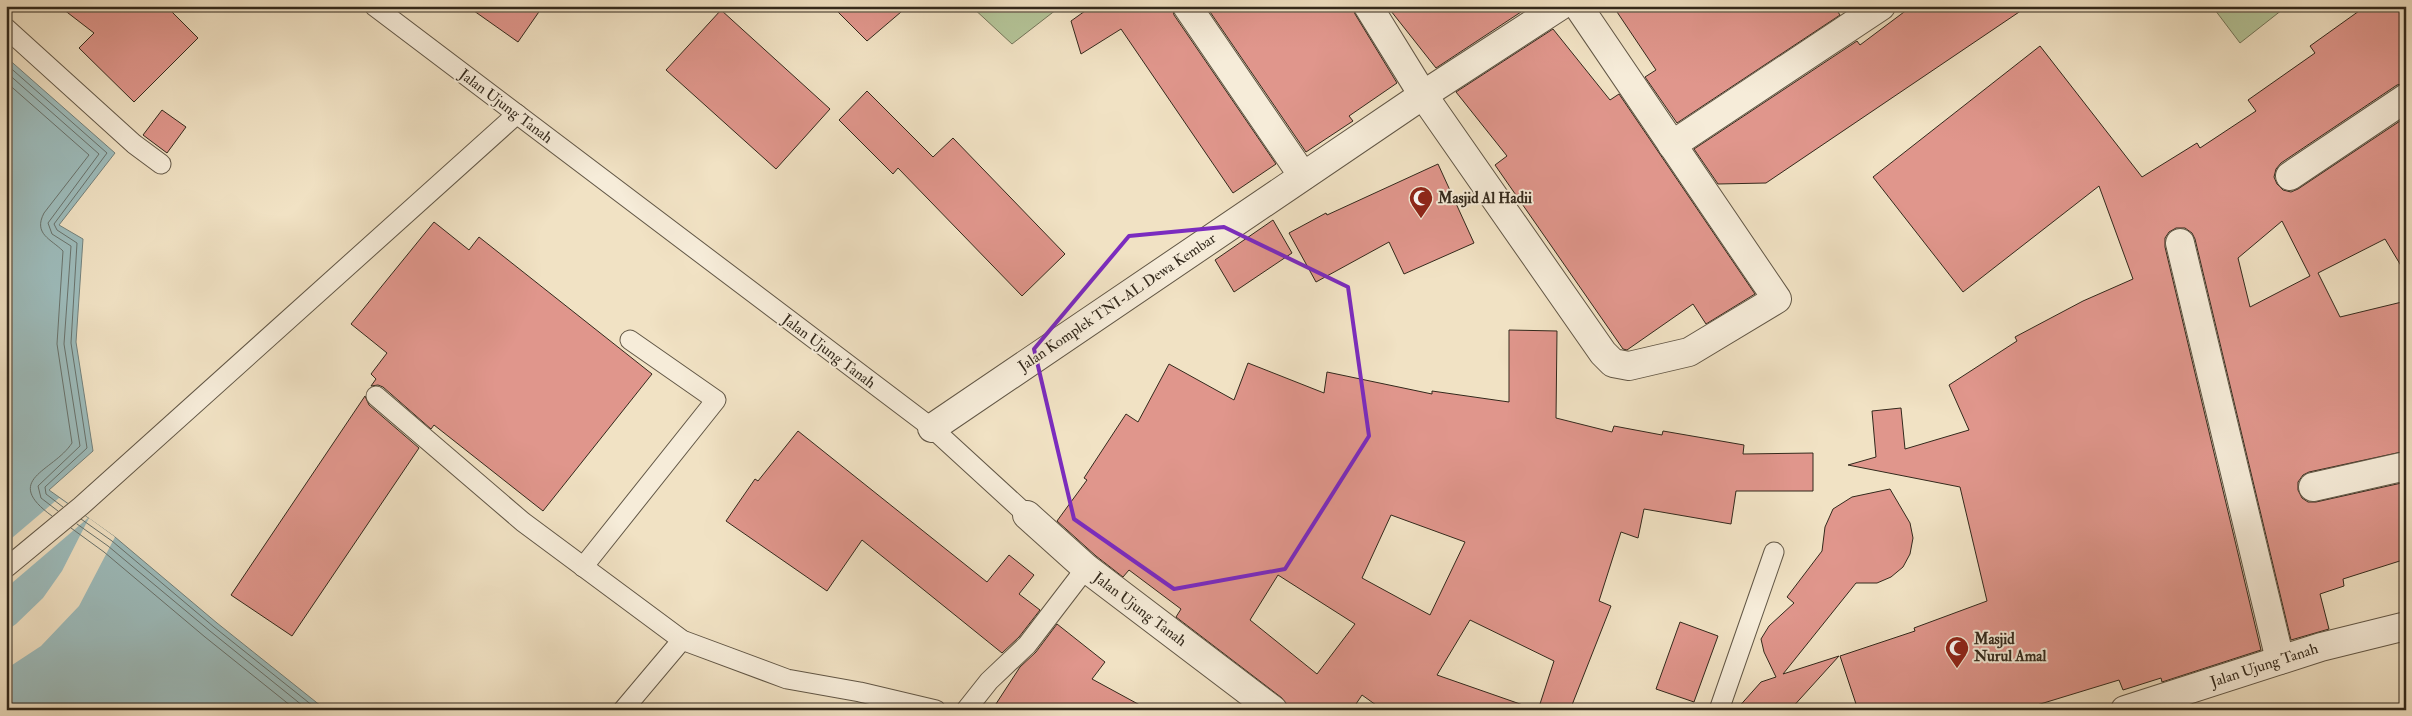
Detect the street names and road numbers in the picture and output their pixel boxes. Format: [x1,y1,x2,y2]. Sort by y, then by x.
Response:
street label: Jalan Ujung Tanah [454,64,556,149]
street label: Jalan Komplek TNI-AL Dewa Kembar [1014,229,1221,377]
street label: Jalan Ujung Tanah [777,309,879,394]
street label: Jalan Ujung Tanah [1088,567,1190,652]
street label: Jalan Ujung Tanah [2207,639,2321,693]

